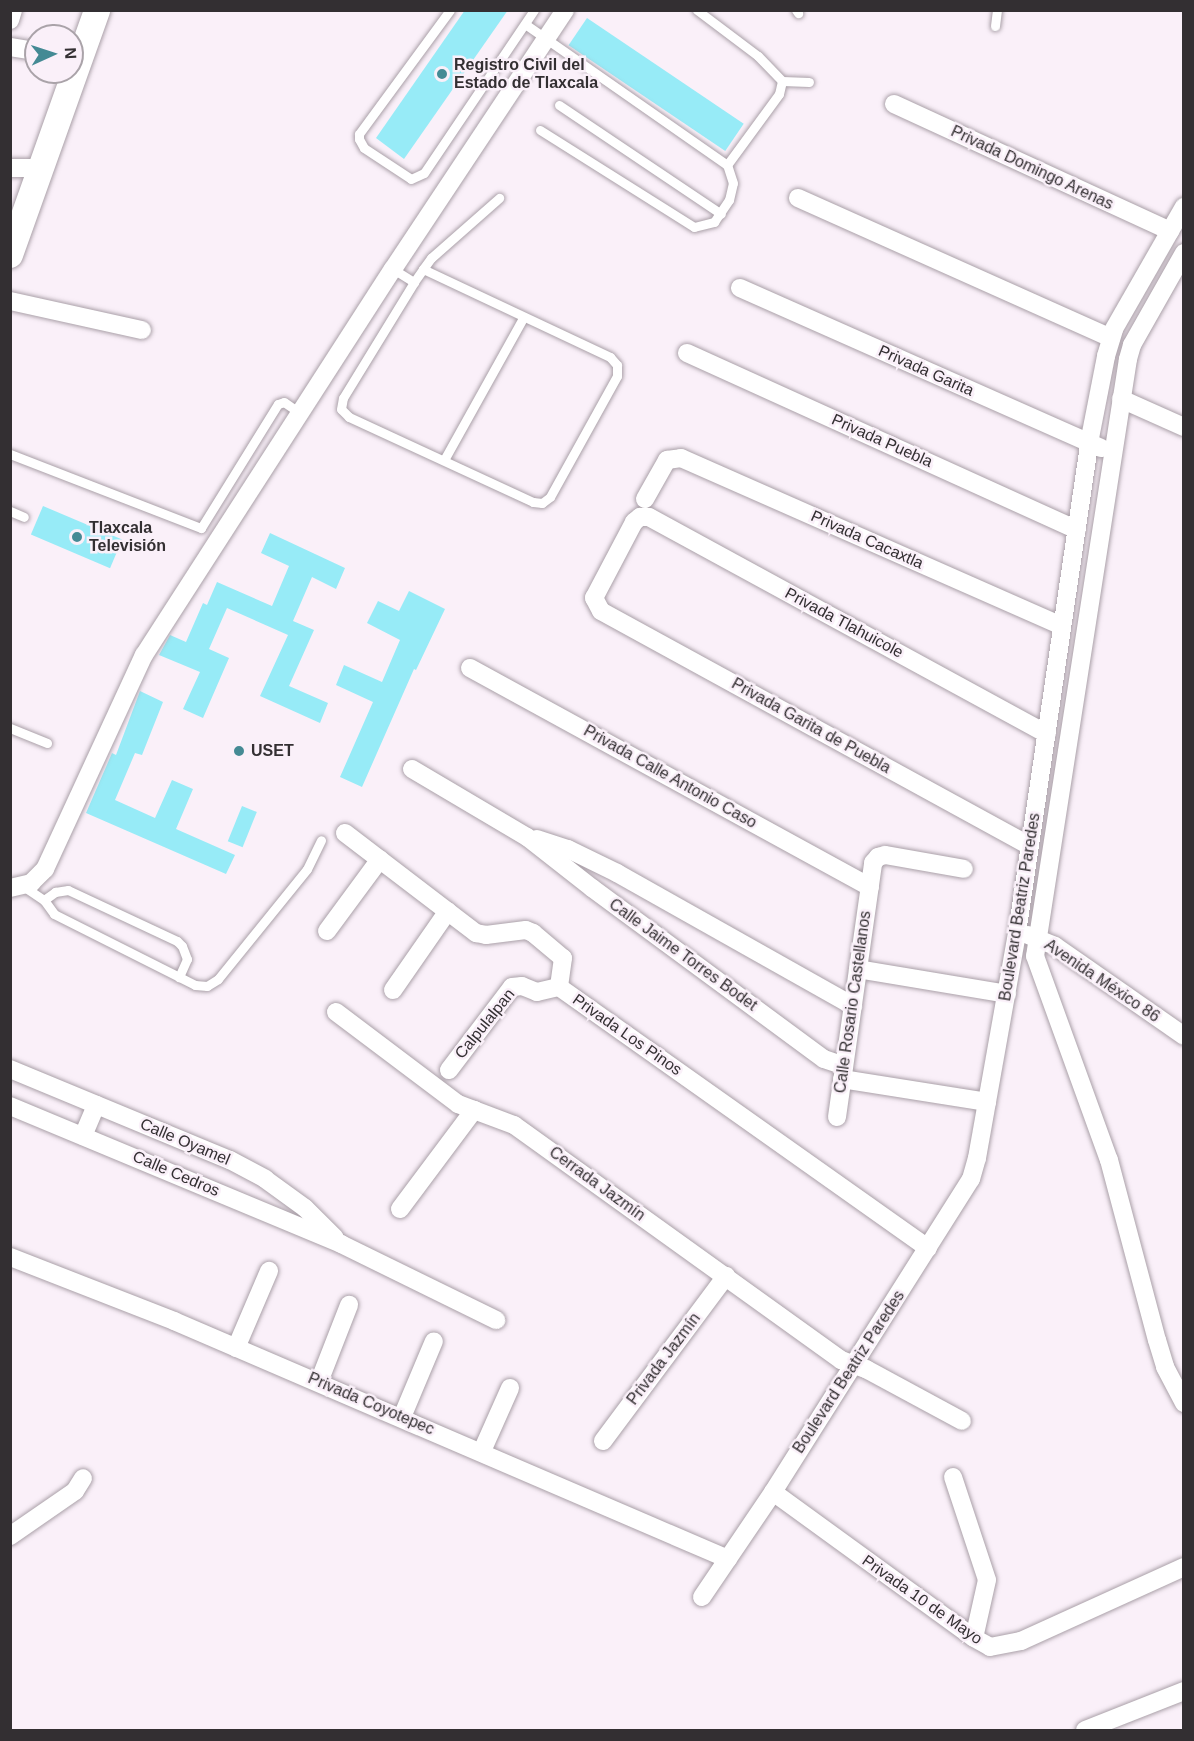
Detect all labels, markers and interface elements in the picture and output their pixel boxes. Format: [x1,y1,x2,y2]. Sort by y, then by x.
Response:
north arrow [24,24,84,84]
text: N [62,47,79,59]
place label: Registro Civil del Estado de Tlaxcala [454,55,598,93]
marker: Registro Civil del Estado de Tlaxcala [435,67,449,81]
street label: Privada Domingo Arenas [947,122,1117,214]
street label: Privada Garita [875,341,977,401]
street label: Privada Puebla [829,410,935,472]
street label: Privada Cacaxtla [808,507,926,573]
place label: Tlaxcala Televisión [89,518,166,556]
marker: Tlaxcala Televisión [70,530,84,544]
street label: Privada Tlahuicole [781,584,907,662]
street label: Privada Garita de Puebla [728,674,894,778]
street label: Privada Calle Antonio Caso [580,721,760,833]
place label: USET [251,741,294,761]
marker: USET [232,744,246,758]
street label: Boulevard Beatriz Paredes [996,812,1044,1002]
street label: Calle Jaime Torres Bodet [605,895,761,1015]
street label: Calle Rosario Castellanos [831,910,875,1094]
street label: Avenida México 86 [1041,935,1163,1027]
street label: Calpulalpan [451,985,519,1063]
street label: Privada Los Pinos [569,990,685,1080]
street label: Calle Oyamel [137,1114,233,1170]
street label: Cerrada Jazmín [545,1143,649,1225]
street label: Calle Cedros [130,1147,222,1201]
street label: Boulevard Beatriz Paredes [789,1287,909,1457]
street label: Privada Jazmín [623,1309,705,1409]
street label: Privada Coyotepec [305,1369,437,1439]
street label: Privada 10 de Mayo [858,1551,986,1649]

